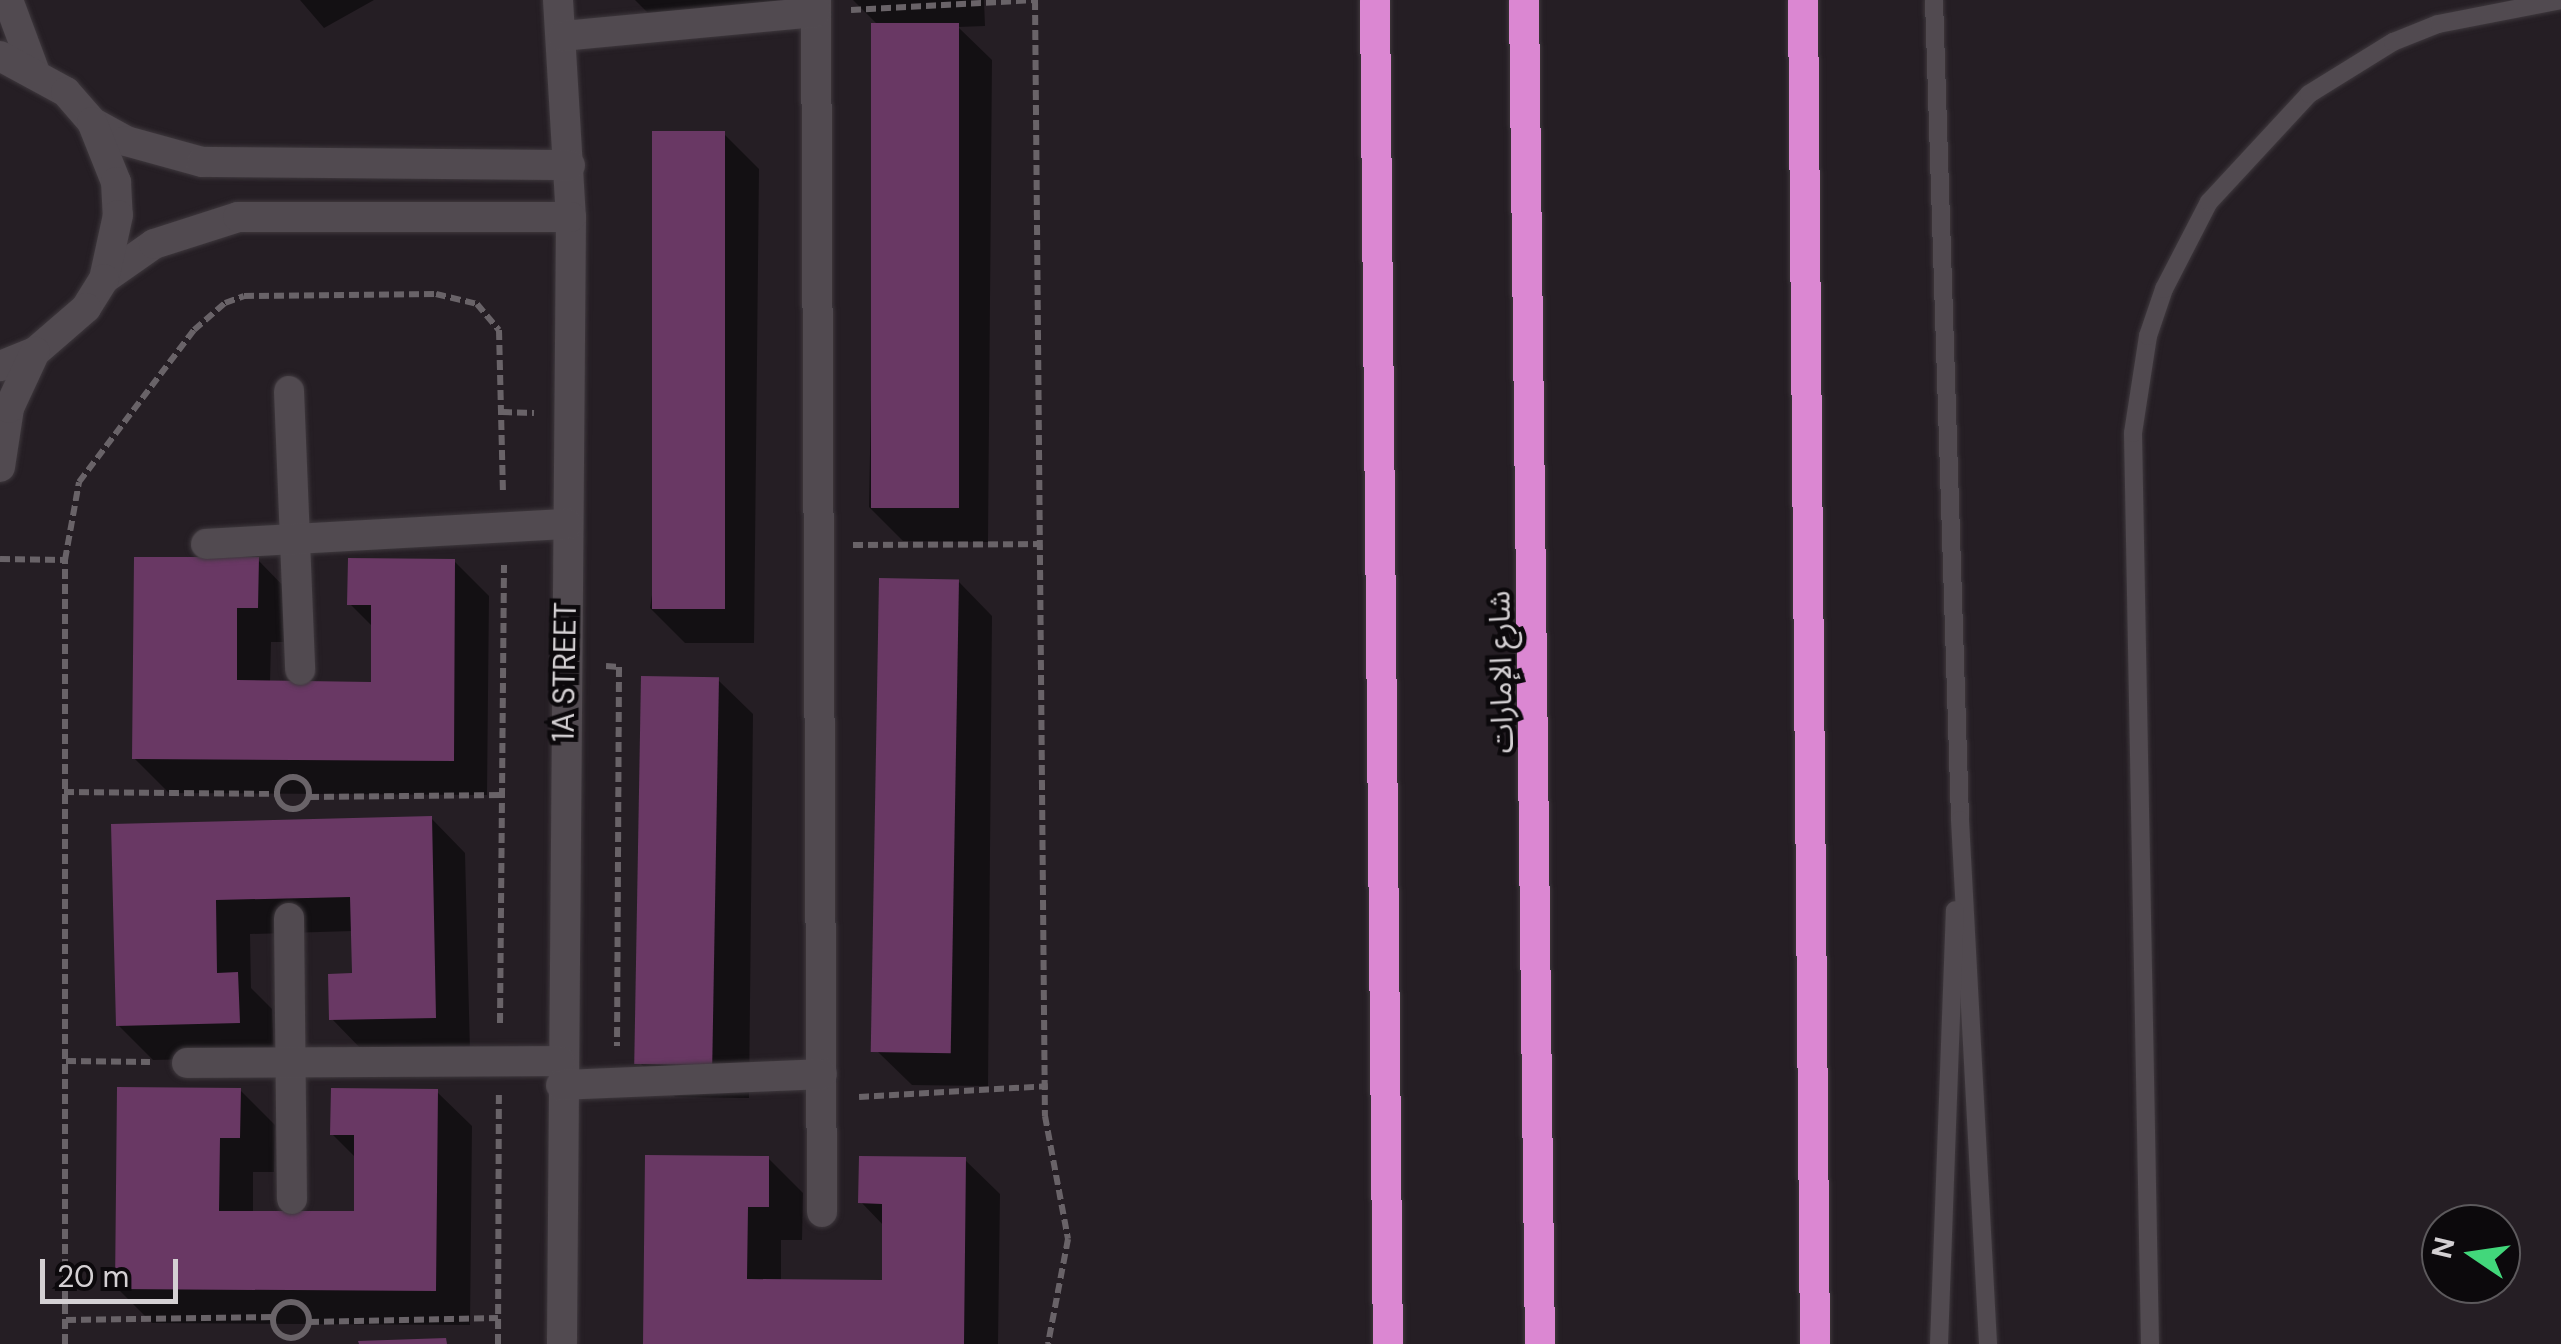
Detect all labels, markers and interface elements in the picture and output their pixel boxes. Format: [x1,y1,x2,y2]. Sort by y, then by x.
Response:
street label: شارع الإمارات [1482,590,1520,754]
street label: 1A STREET [546,602,584,742]
north arrow [2421,1204,2521,1304]
text: N [2423,1233,2464,1262]
scale bar [45,1239,182,1301]
text: 20 m [57,1257,129,1296]

